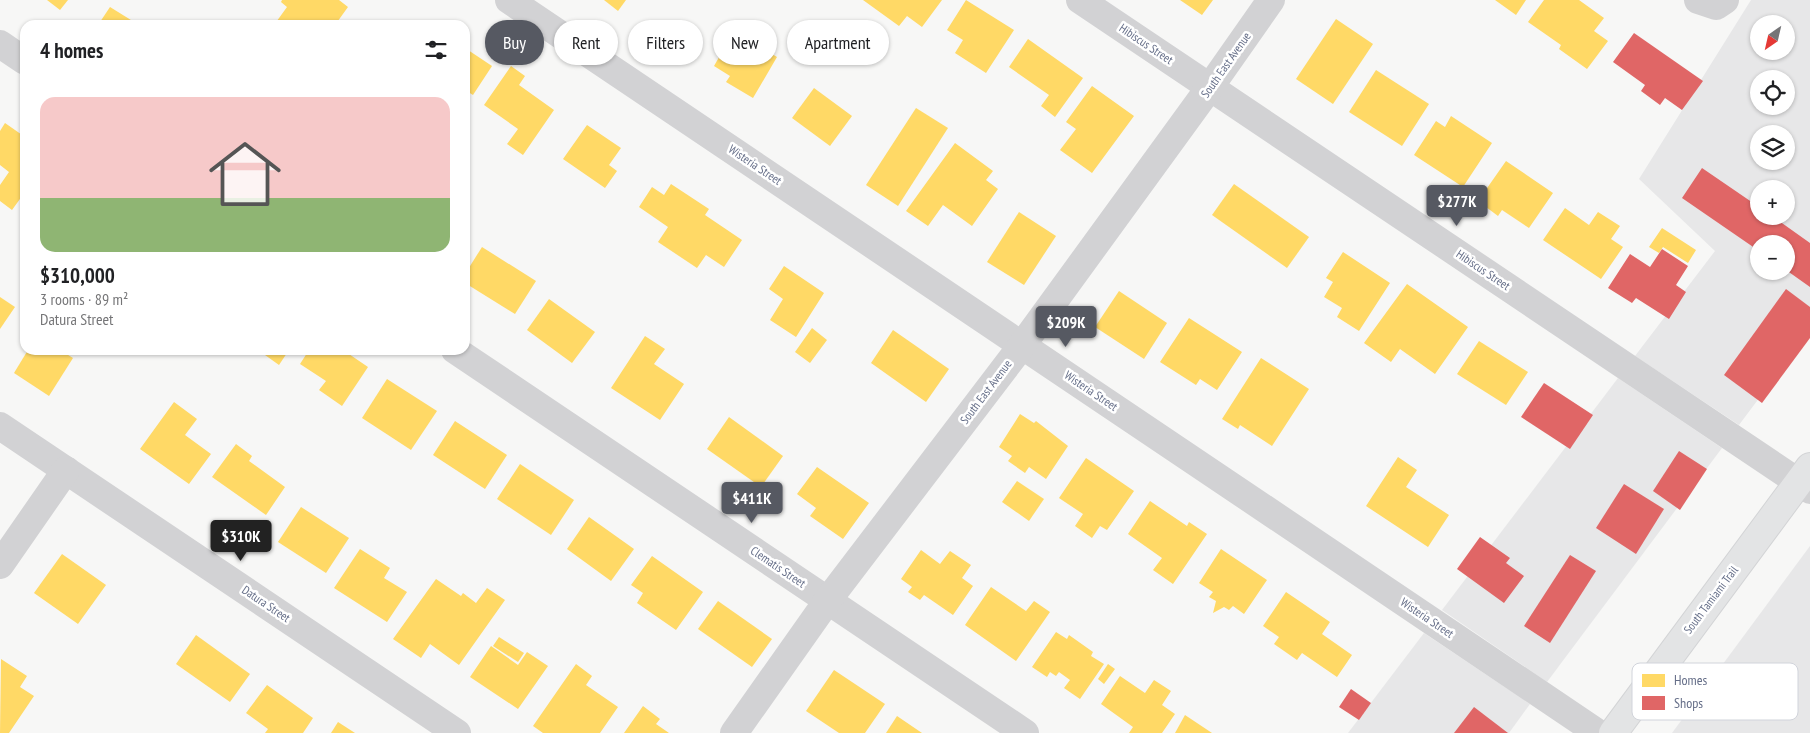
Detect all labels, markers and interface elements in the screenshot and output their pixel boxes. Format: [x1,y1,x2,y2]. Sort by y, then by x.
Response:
north arrow [1750,15,1795,60]
map controls [1750,15,1795,280]
chip: Buy [485,20,544,65]
chip: Rent [554,20,618,65]
chip: Filters [628,20,703,65]
chip: New [713,20,777,65]
chip: Apartment [787,20,889,65]
street label: Hibiscus Street [1116,20,1177,67]
street label: South East Avenue [1197,29,1254,100]
icon: filters [422,36,450,64]
text: 4 homes [40,37,103,64]
button: locate [1750,70,1795,115]
button: layers [1750,125,1795,170]
icon: home [200,129,290,219]
street label: Wisteria Street [726,141,785,188]
button: + [1750,180,1795,225]
pin: $277K [1422,184,1492,227]
text: $277K [1438,191,1476,211]
button: − [1750,235,1795,280]
street label: Hibiscus Street [1453,246,1514,293]
text: $310,000 [40,262,115,289]
text: 3 rooms · 89 m² [40,289,128,309]
pin: $209K [1031,306,1101,348]
text: Datura Street [40,309,113,329]
text: $209K [1047,312,1085,332]
street label: South East Avenue [957,357,1015,427]
street label: Wisteria Street [1062,367,1121,414]
pin: $411K [717,482,787,524]
text: $411K [733,488,771,508]
pin: $310K [206,520,276,562]
text: $310K [222,526,260,546]
street label: Clematis Street [748,543,809,591]
street label: South Tamiami Trail [1680,563,1741,637]
street label: Datura Street [239,582,294,626]
street label: Wisteria Street [1398,594,1457,641]
legend [1632,663,1798,720]
text: Homes [1674,671,1707,689]
text: Shops [1674,694,1703,712]

